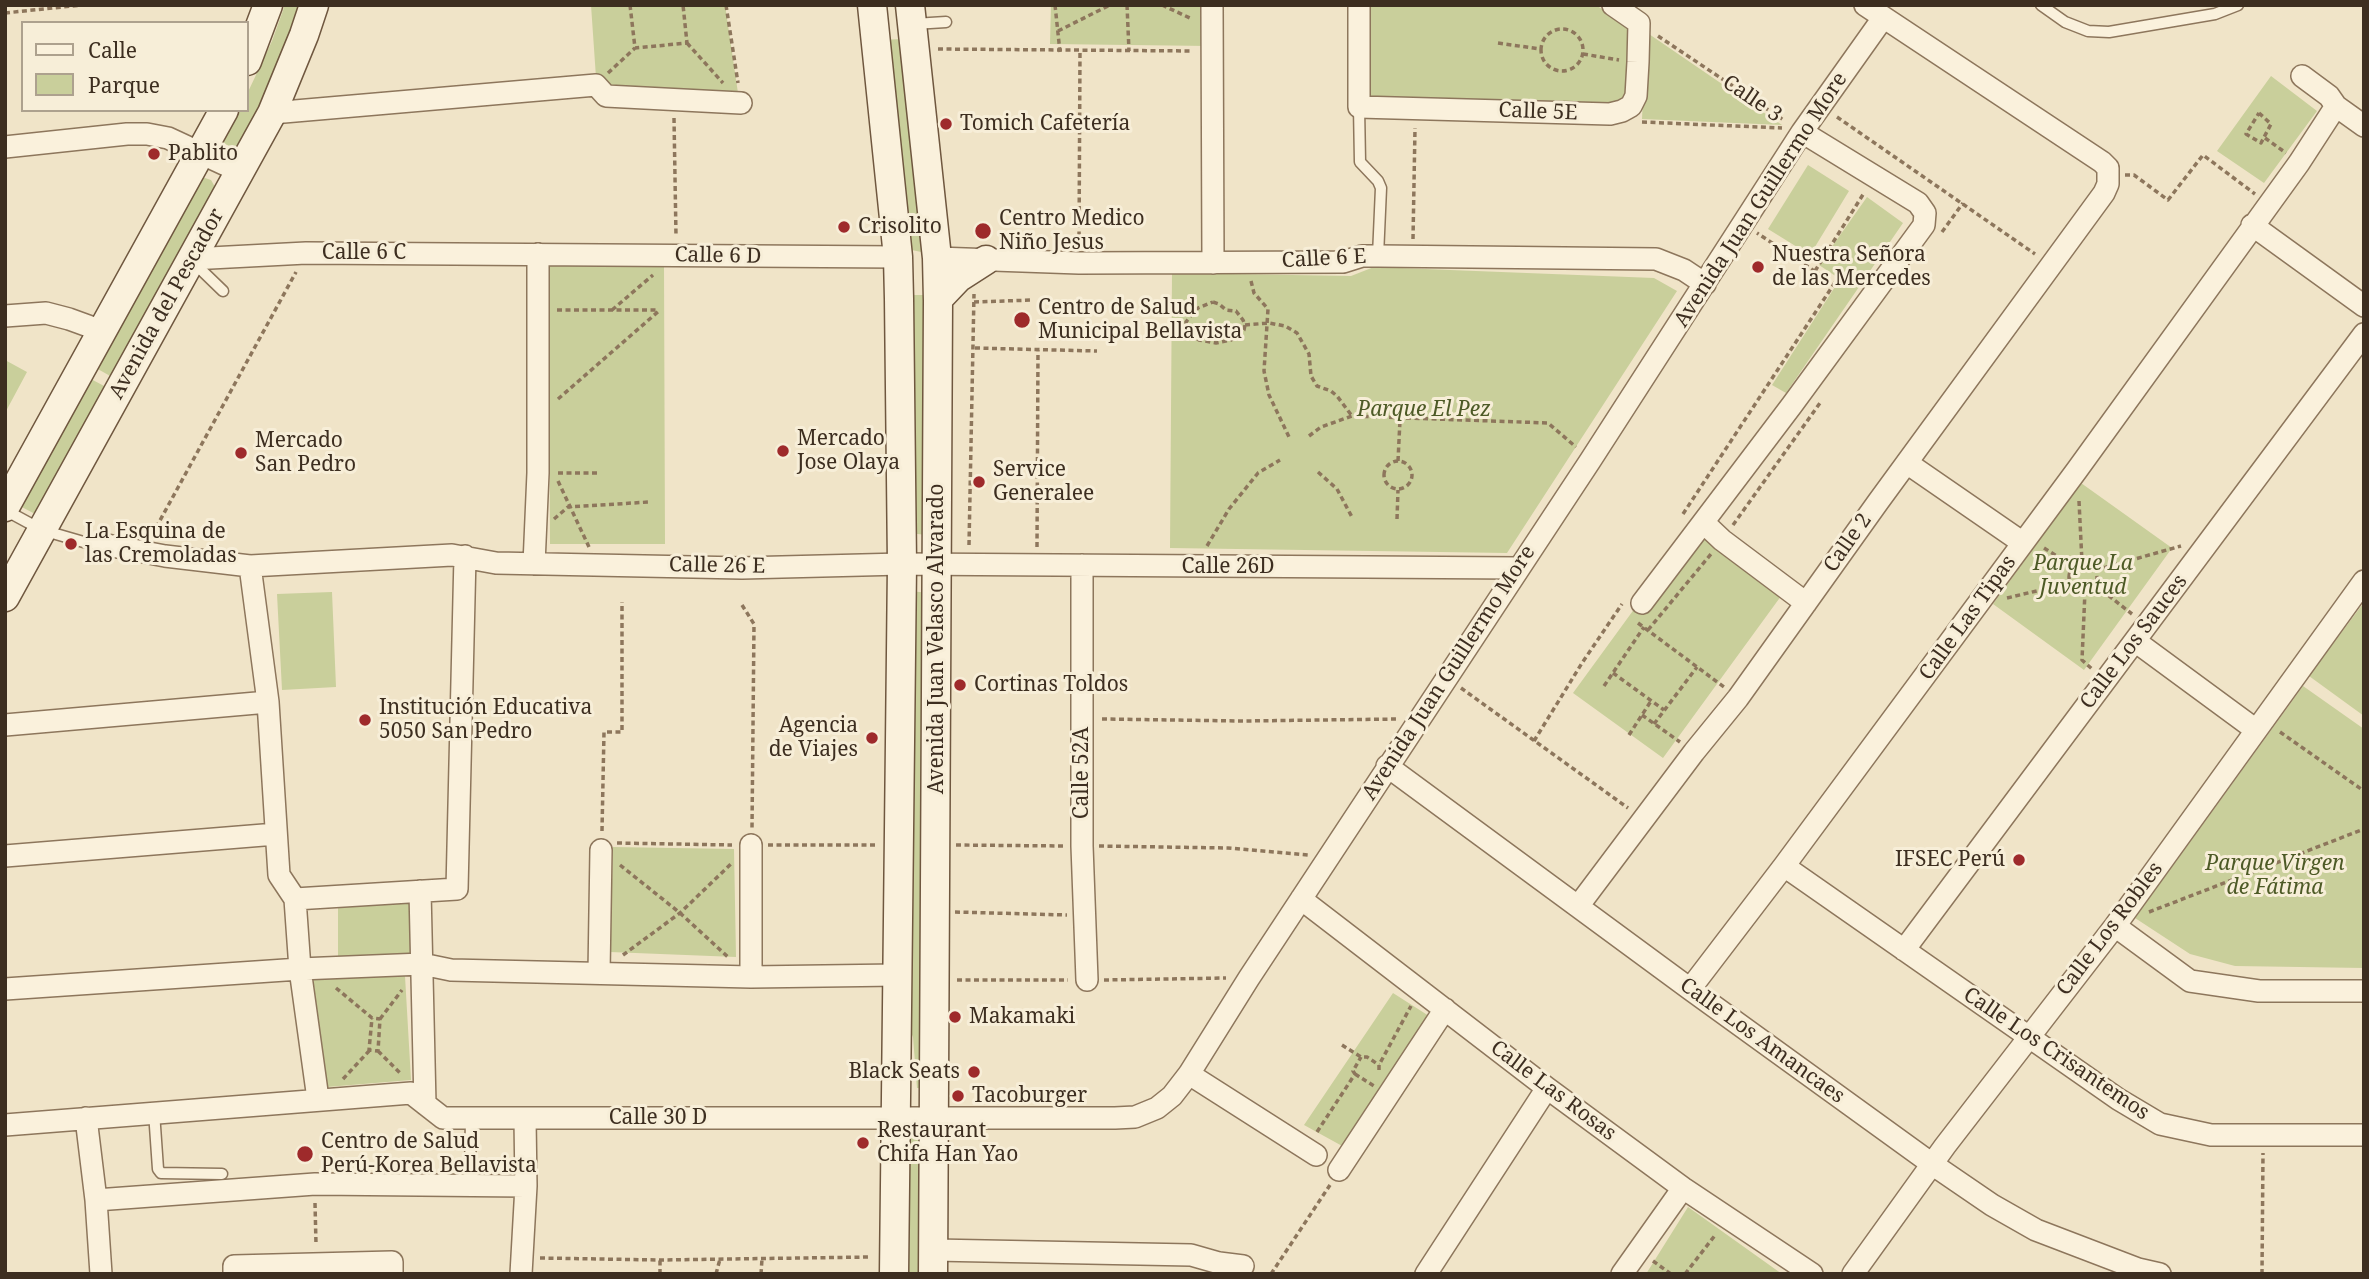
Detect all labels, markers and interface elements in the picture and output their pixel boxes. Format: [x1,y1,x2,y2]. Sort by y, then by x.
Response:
legend [21,21,248,112]
text: Calle [88,36,137,64]
street label: Avenida Juan Guillermo More [1669,68,1853,332]
street label: Calle 3 [1718,70,1786,128]
text: Parque [88,71,160,99]
street label: Calle 5E [1498,98,1578,126]
place label: Tomich Cafetería [960,111,1130,137]
marker: Tomich Cafetería [938,116,954,132]
place label: Pablito [168,141,238,167]
marker: Pablito [146,146,162,162]
street label: Avenida del Pescador [104,204,230,404]
place label: Centro Medico Niño Jesus [999,206,1145,256]
place label: Crisolito [858,214,942,240]
marker: Crisolito [836,219,852,235]
marker: Centro Medico Niño Jesus [973,221,993,241]
street label: Calle 6 C [322,240,406,266]
place label: Nuestra Señora de las Mercedes [1772,242,1931,292]
street label: Calle 6 D [674,243,762,269]
street label: Calle 6 E [1281,244,1367,274]
marker: Nuestra Señora de las Mercedes [1750,259,1766,275]
place label: Centro de Salud Municipal Bellavista [1038,295,1242,345]
marker: Centro de Salud Municipal Bellavista [1012,310,1032,330]
park label: Parque El Pez [1357,397,1491,423]
place label: Mercado Jose Olaya [797,426,900,476]
place label: Mercado San Pedro [255,428,356,478]
marker: Mercado Jose Olaya [775,443,791,459]
marker: Mercado San Pedro [233,445,249,461]
place label: Service Generalee [993,457,1094,507]
marker: Service Generalee [971,474,987,490]
street label: Avenida Juan Velasco Alvarado [924,484,950,794]
street label: Calle 2 [1819,509,1877,577]
place label: La Esquina de las Cremoladas [85,519,237,569]
marker: La Esquina de las Cremoladas [63,536,79,552]
street label: Avenida Juan Guillermo More [1357,541,1541,805]
street label: Calle Las Tipas [1914,551,2022,685]
park label: Parque La Juventud [2033,551,2133,601]
street label: Calle 26 E [669,553,765,579]
street label: Calle 26D [1181,554,1275,580]
street label: Calle Los Sauces [2075,570,2193,714]
place label: Cortinas Toldos [974,672,1128,698]
marker: Cortinas Toldos [952,677,968,693]
place label: Institución Educativa 5050 San Pedro [379,695,592,745]
marker: Institución Educativa 5050 San Pedro [357,712,373,728]
place label: Agencia de Viajes [769,713,858,763]
street label: Calle 52A [1069,727,1095,819]
marker: Agencia de Viajes [864,730,880,746]
place label: IFSEC Perú [1895,847,2005,873]
park label: Parque Virgen de Fátima [2205,851,2345,901]
marker: IFSEC Perú [2011,852,2027,868]
street label: Calle Los Robles [2052,857,2168,1001]
street label: Calle Los Amancaes [1675,973,1849,1109]
street label: Calle Los Crisantemos [1958,982,2154,1126]
place label: Makamaki [969,1004,1075,1030]
marker: Makamaki [947,1009,963,1025]
street label: Calle Las Rosas [1485,1036,1621,1146]
place label: Black Seats [849,1059,960,1085]
marker: Black Seats [966,1064,982,1080]
place label: Tacoburger [972,1083,1087,1109]
marker: Tacoburger [950,1088,966,1104]
street label: Calle 30 D [609,1105,707,1131]
place label: Restaurant Chifa Han Yao [877,1118,1018,1168]
place label: Centro de Salud Perú-Korea Bellavista [321,1129,537,1179]
marker: Restaurant Chifa Han Yao [855,1135,871,1151]
marker: Centro de Salud Perú-Korea Bellavista [295,1144,315,1164]

